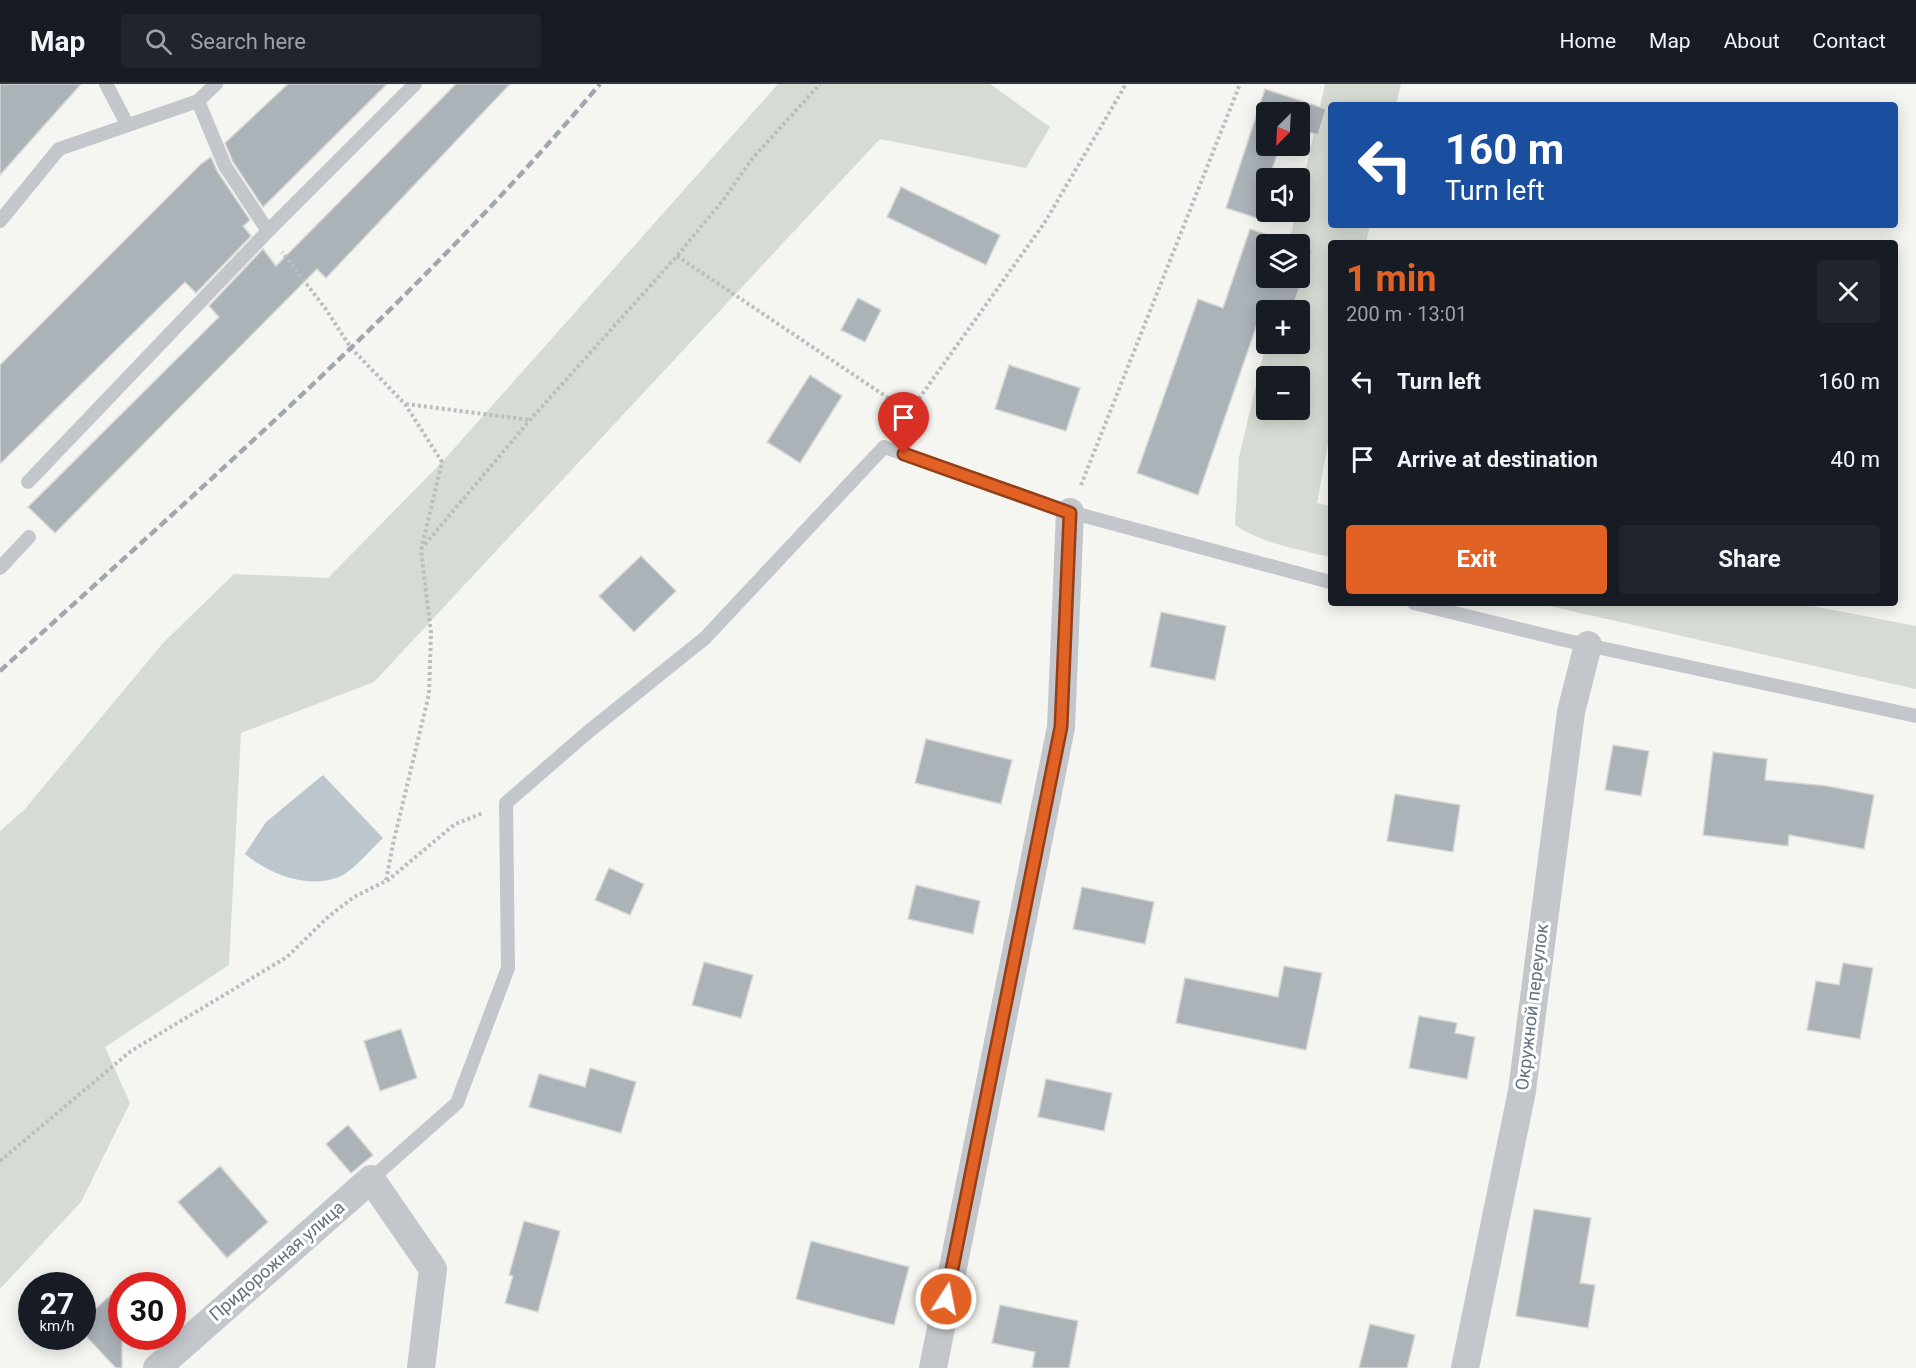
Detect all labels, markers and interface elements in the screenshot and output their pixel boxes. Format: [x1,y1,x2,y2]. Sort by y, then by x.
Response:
search box [121,14,541,68]
text: Map [30,25,85,58]
icon: search [142,25,175,58]
text: Search here [190,29,306,54]
text: Home [1560,29,1616,53]
text: Map [1649,29,1691,53]
text: About [1724,29,1780,53]
text: Contact [1813,29,1886,53]
north arrow [1256,102,1310,156]
map controls [1256,102,1310,420]
text: 160 m [1445,125,1564,174]
icon: left [1346,126,1424,204]
button: sound [1256,168,1310,222]
text: Turn left [1445,175,1545,207]
button: layers [1256,234,1310,288]
text: 1 min [1346,258,1437,300]
button: close [1817,260,1880,323]
button: + [1256,300,1310,354]
text: 200 m · 13:01 [1346,302,1467,326]
icon: left [1346,365,1379,398]
button: − [1256,366,1310,420]
text: Turn left [1397,369,1481,394]
text: 160 m [1818,369,1880,394]
pin [878,392,929,454]
icon: arrive [887,401,920,434]
icon: arrive [1346,443,1379,476]
text: Arrive at destination [1397,447,1598,472]
text: 40 m [1831,447,1880,472]
button: Exit [1346,525,1607,594]
button: Share [1619,525,1880,594]
street label: Окружной переулок [1511,922,1552,1092]
street label: Придорожная улица [205,1196,349,1325]
position arrow [914,1267,978,1331]
speed limit sign: 30 [108,1272,186,1350]
text: 27 [40,1286,74,1321]
text: km/h [39,1317,75,1335]

